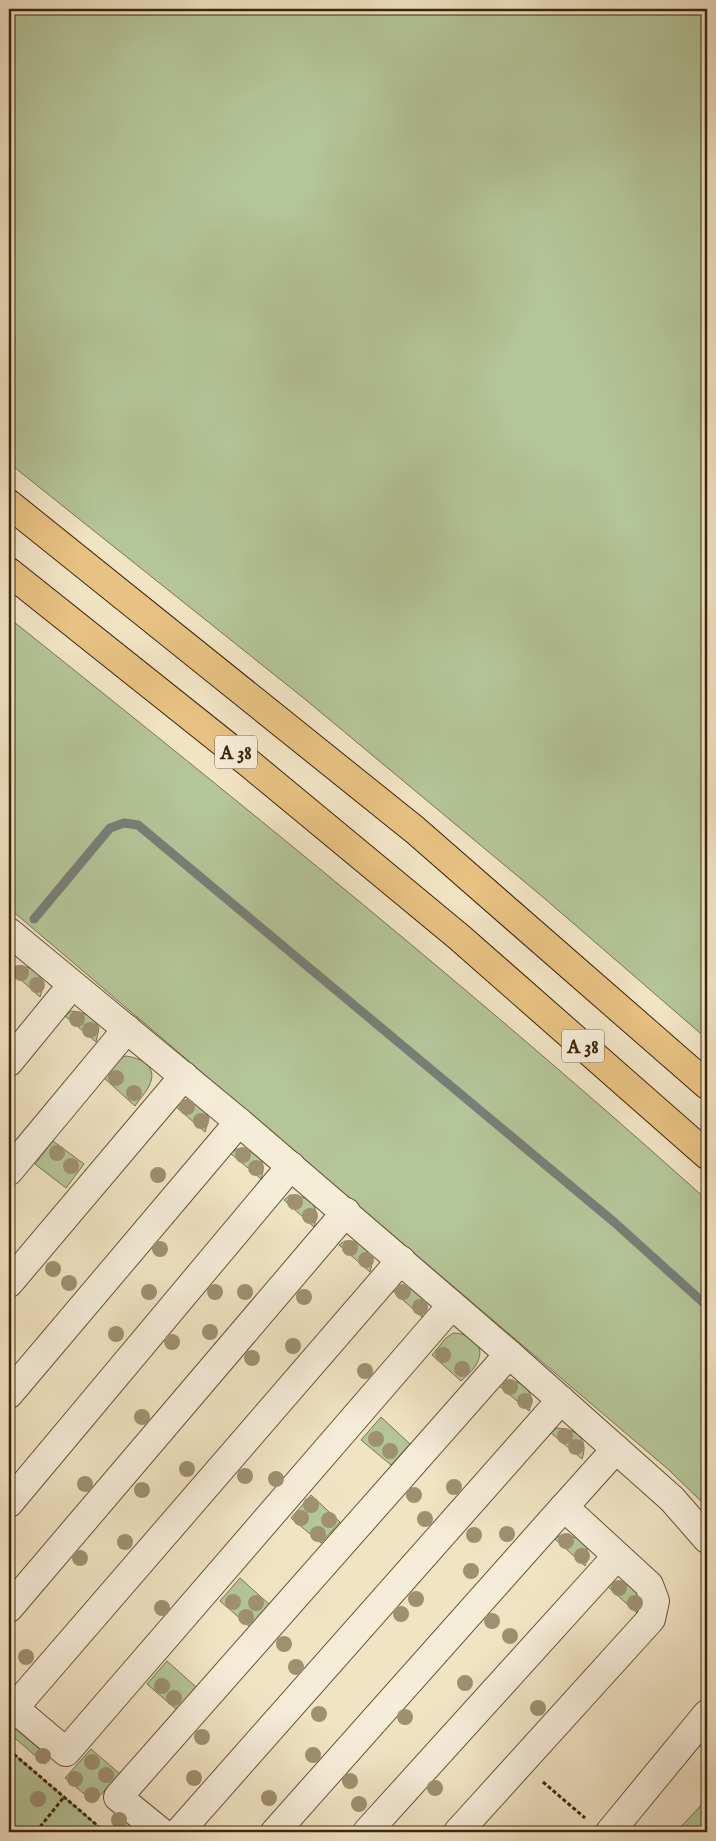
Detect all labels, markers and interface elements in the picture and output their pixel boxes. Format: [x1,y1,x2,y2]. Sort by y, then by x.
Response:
road number: A 38 [215,736,257,769]
road number: A 38 [562,1030,604,1062]

